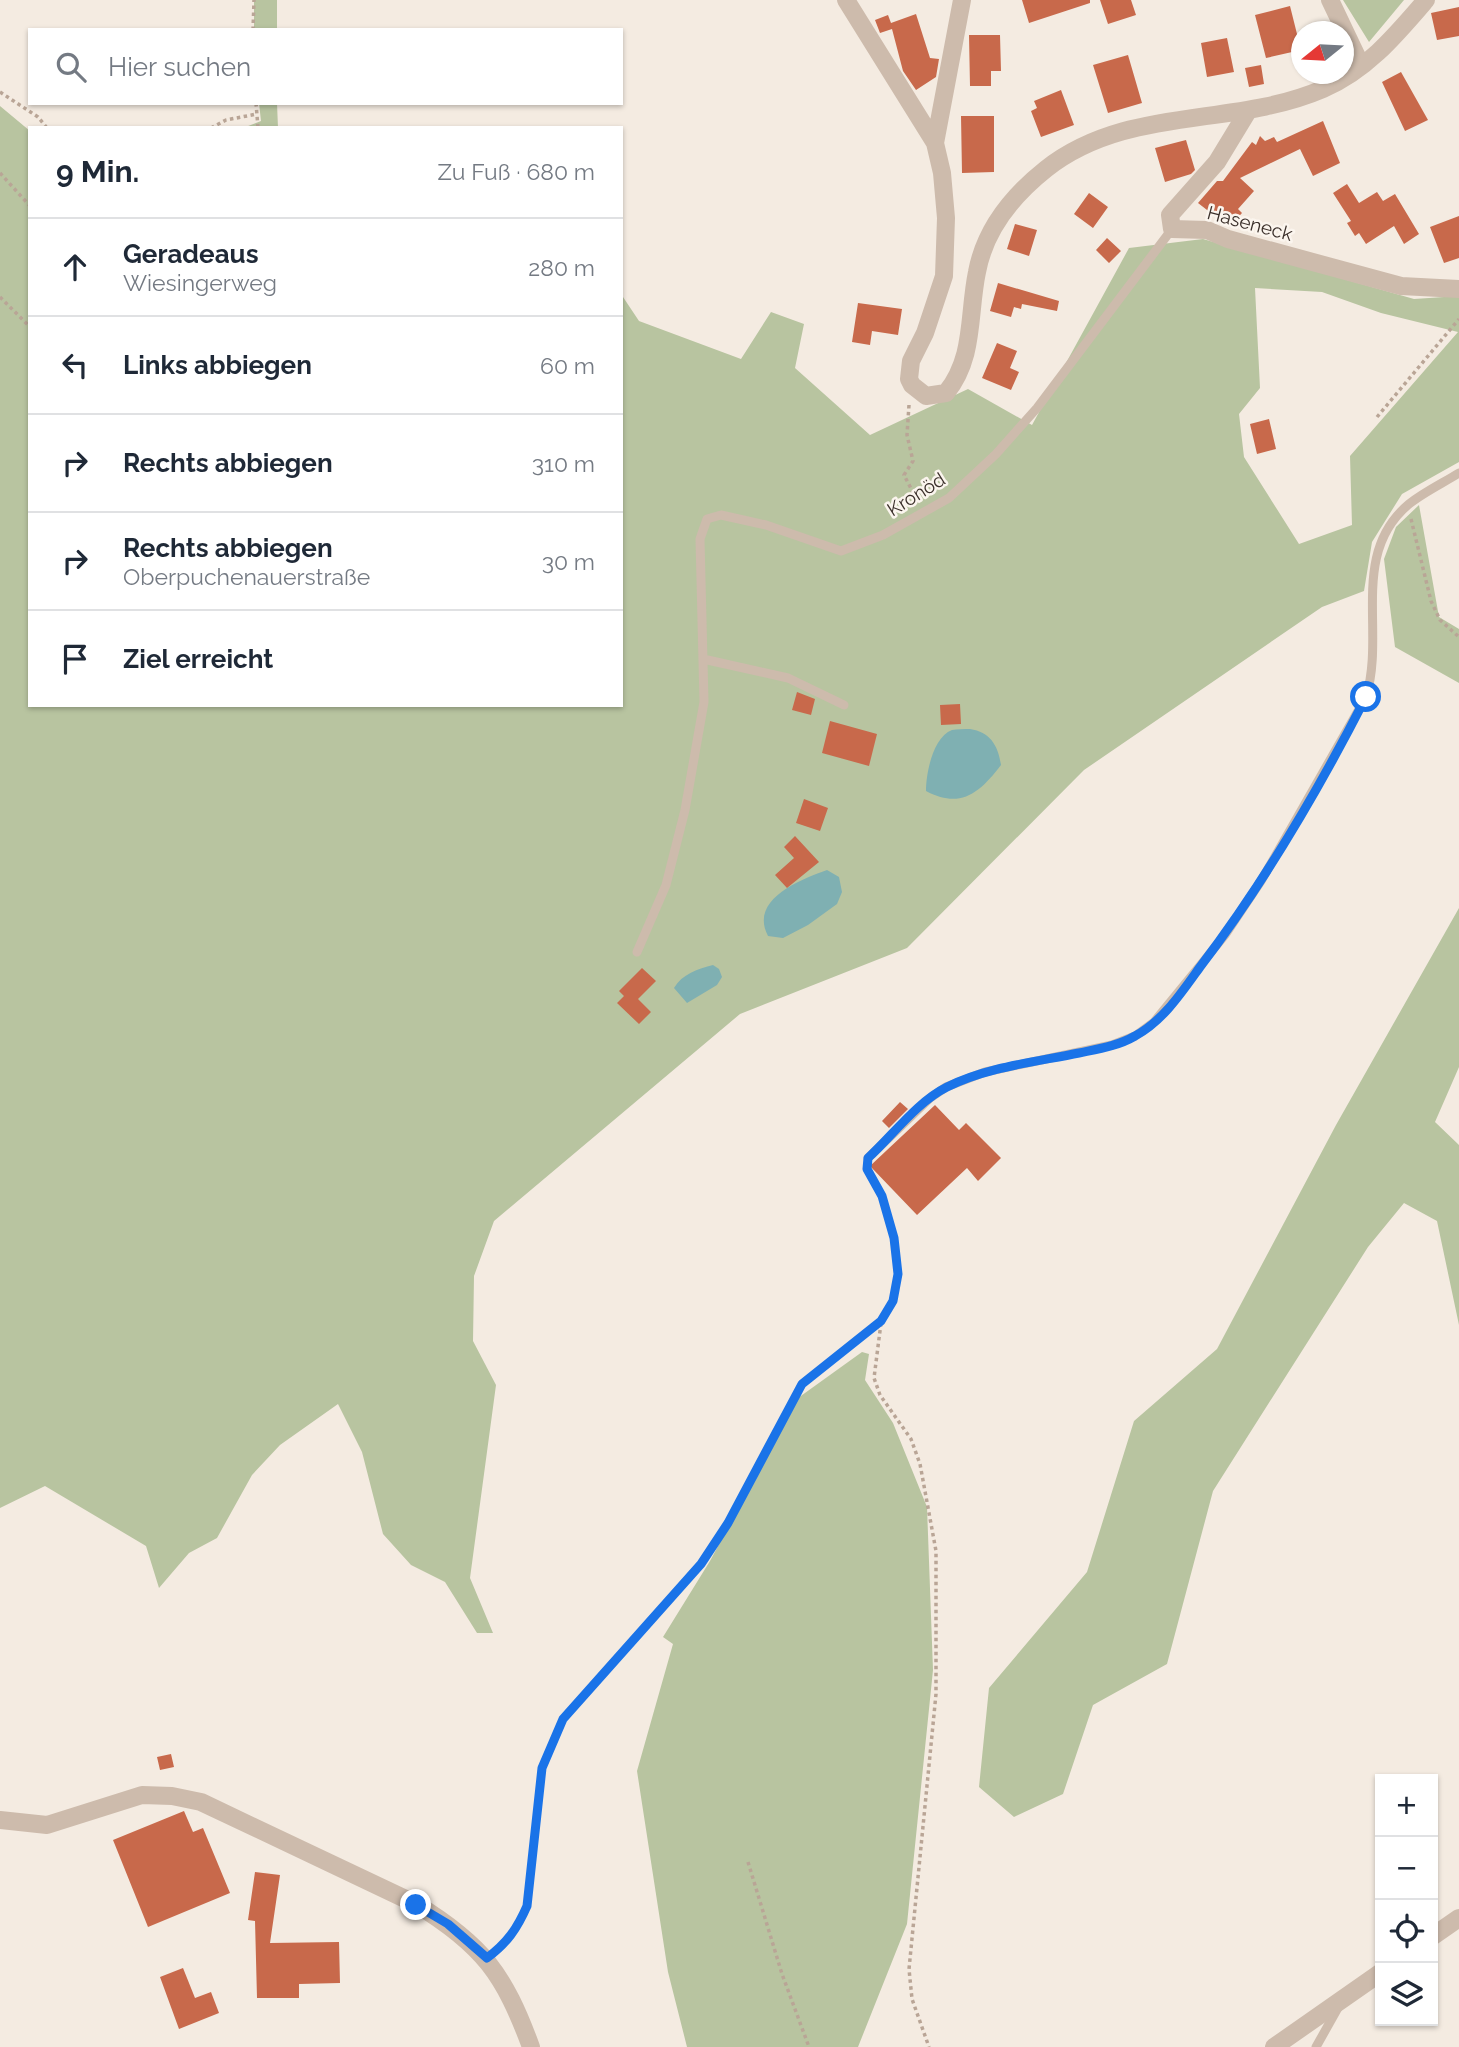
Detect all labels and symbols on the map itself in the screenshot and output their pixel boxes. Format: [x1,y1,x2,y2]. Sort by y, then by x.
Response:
north arrow [1291,21,1354,84]
street label: Haseneck [1205,201,1295,245]
street label: Kronöd [883,468,949,520]
route start [1350,681,1381,712]
route end [400,1889,431,1920]

